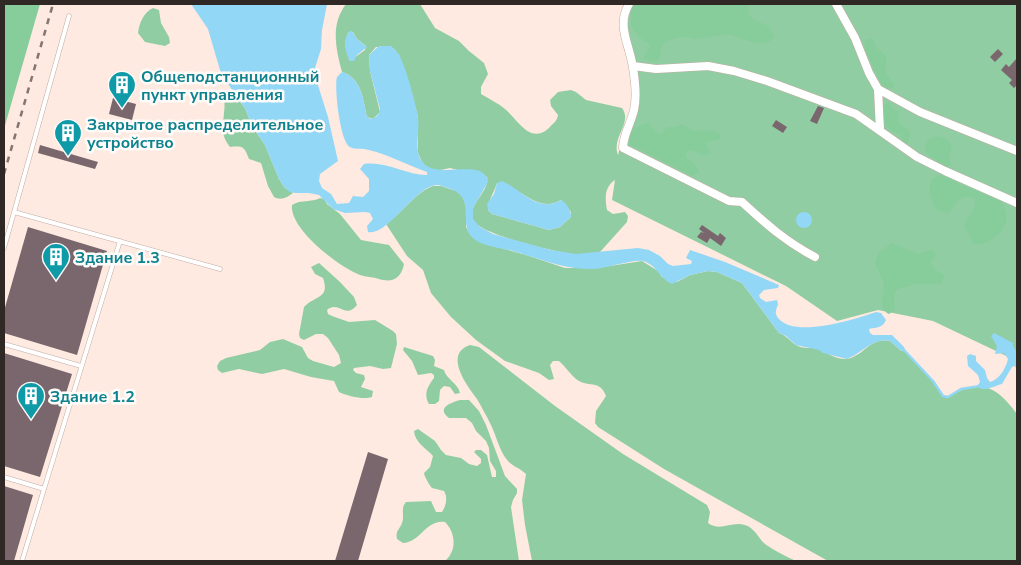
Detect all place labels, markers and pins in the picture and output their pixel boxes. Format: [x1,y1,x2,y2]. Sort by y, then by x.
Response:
place label: Общеподстанционный пункт управления [141,66,319,106]
building icon: Общеподстанционный пункт управления [107,70,137,109]
place label: Закрытое распределительное устройство [87,114,323,154]
building icon: Закрытое распределительное устройство [53,118,83,157]
building icon: Здание 1.3 [41,242,71,281]
place label: Здание 1.3 [75,247,160,269]
building icon: Здание 1.2 [16,381,46,420]
place label: Здание 1.2 [50,386,135,408]

